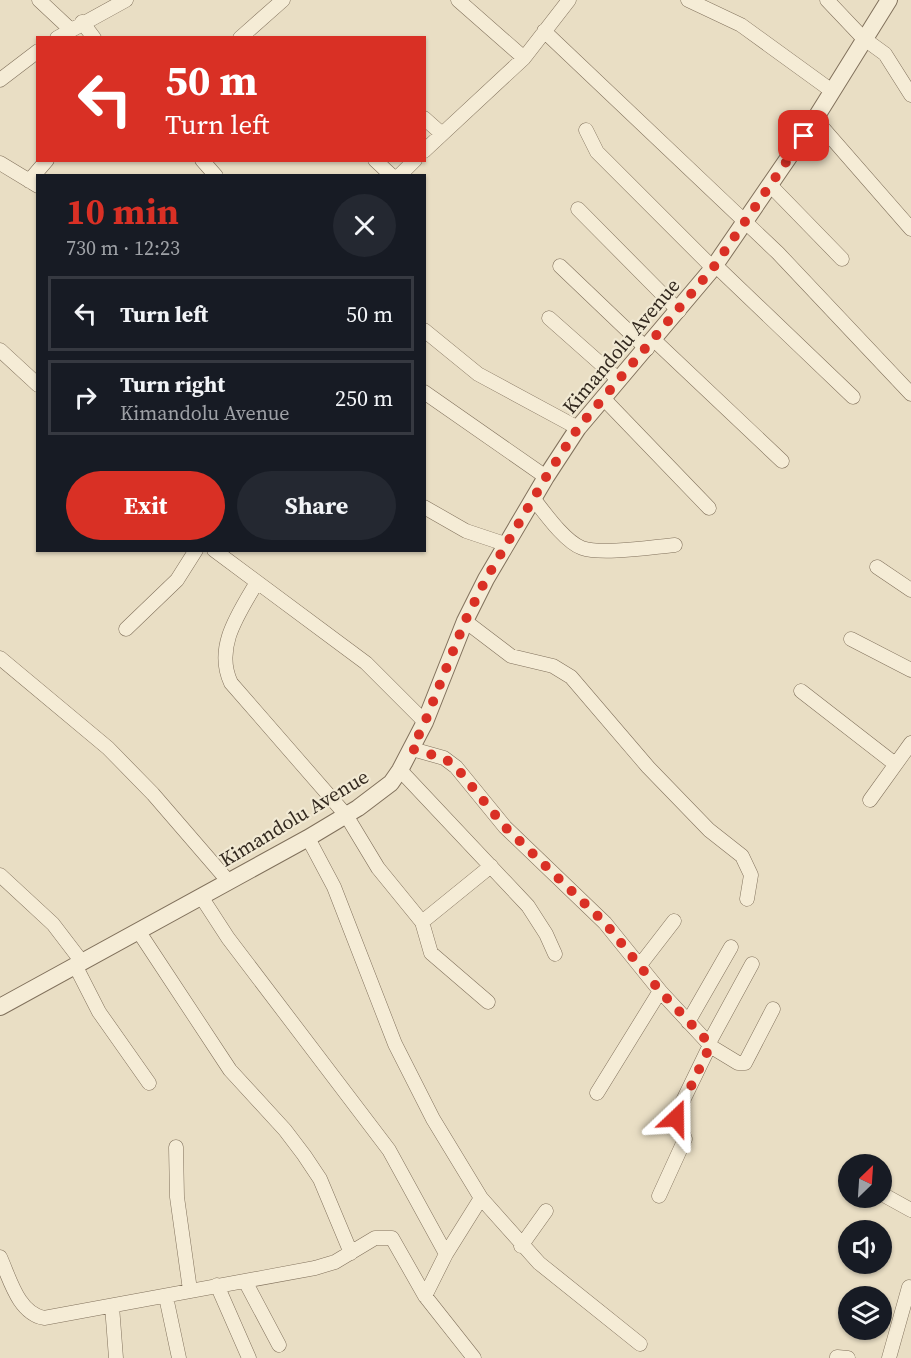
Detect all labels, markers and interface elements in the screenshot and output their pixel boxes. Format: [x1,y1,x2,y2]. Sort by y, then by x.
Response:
text: 50 m [165,51,258,109]
icon: left [66,60,144,138]
text: Turn left [165,106,269,143]
pin [778,110,829,161]
icon: arrive [787,119,820,152]
text: 10 min [66,187,179,236]
button: close [333,194,396,257]
text: 730 m · 12:23 [66,234,180,262]
street label: Kimandolu Avenue [556,272,686,420]
icon: left [69,297,102,330]
text: Turn left [120,299,208,329]
text: 50 m [346,299,393,329]
text: Turn right [120,369,225,399]
icon: right [69,381,102,414]
text: 250 m [335,383,393,413]
text: Kimandolu Avenue [120,399,289,427]
button: Exit [66,471,225,540]
button: Share [237,471,396,540]
street label: Kimandolu Avenue [214,762,374,874]
position arrow [644,1086,708,1150]
north arrow [838,1154,892,1208]
map controls [838,1154,892,1340]
button: sound [838,1220,892,1274]
button: layers [838,1286,892,1340]

